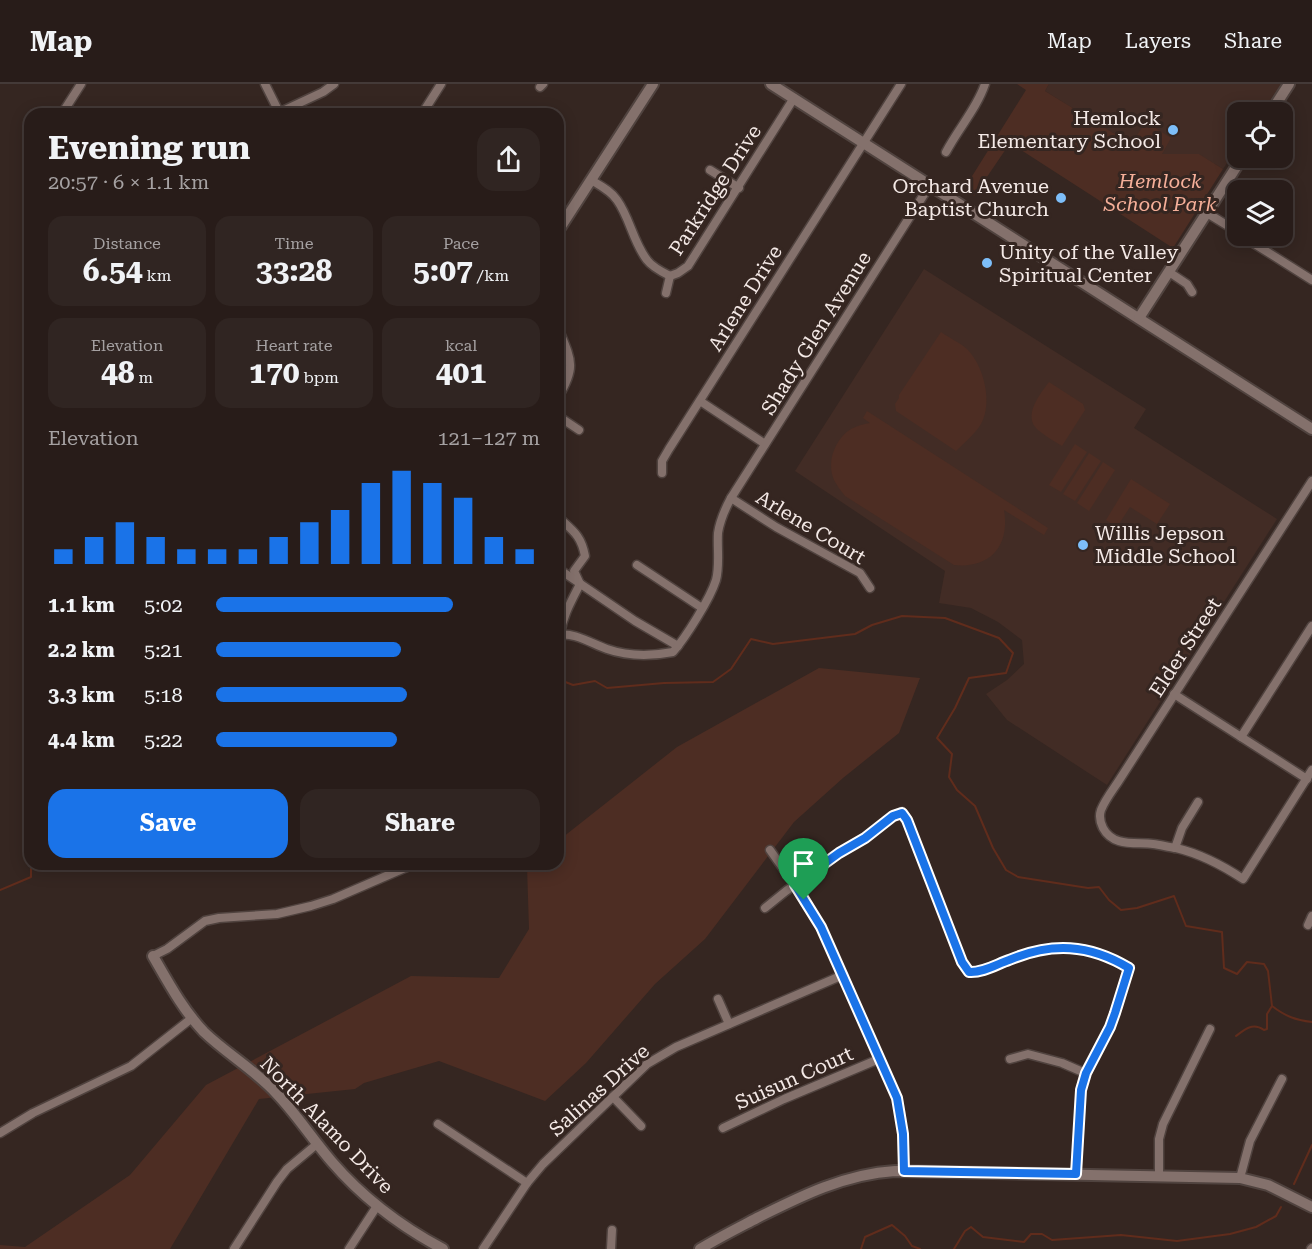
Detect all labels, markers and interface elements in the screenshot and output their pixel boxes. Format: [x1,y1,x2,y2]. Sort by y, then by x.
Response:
text: Map [30,25,92,58]
text: Map [1047,29,1092,53]
text: Layers [1125,29,1191,53]
text: Share [1224,29,1282,53]
map controls [1227,102,1293,246]
button: locate [1227,102,1293,168]
place label: Hemlock Elementary School [978,106,1161,153]
street label: Parkridge Drive [664,120,766,260]
marker: Hemlock Elementary School [1166,123,1180,137]
text: Evening run [48,128,250,167]
button: share [477,128,540,191]
park label: Hemlock School Park [1103,169,1216,216]
text: 20:57 · 6 × 1.1 km [48,170,209,194]
place label: Orchard Avenue Baptist Church [893,174,1049,221]
button: layers [1227,180,1293,246]
marker: Orchard Avenue Baptist Church [1054,191,1068,205]
text: Distance [93,234,161,253]
text: Time [274,234,314,253]
text: Pace [443,234,479,253]
place label: Unity of the Valley Spiritual Center [999,240,1178,287]
street label: Arlene Drive [703,241,787,355]
street label: Shady Glen Avenue [756,247,876,419]
text: 6.54 [83,253,143,288]
text: 33:28 [256,253,332,288]
text: 5:07 [413,253,473,288]
marker: Unity of the Valley Spiritual Center [980,256,994,270]
text: km [143,266,171,285]
text: /km [473,266,509,285]
text: Elevation [91,336,163,355]
text: Heart rate [256,336,332,355]
text: kcal [445,336,477,355]
text: 48 [101,355,134,390]
text: 170 [249,355,299,390]
text: 401 [436,355,486,390]
text: m [134,368,153,387]
text: bpm [299,368,339,387]
text: Elevation [48,426,139,450]
text: 121–127 m [437,426,540,450]
street label: Arlene Court [752,485,871,569]
place label: Willis Jepson Middle School [1095,521,1236,568]
marker: Willis Jepson Middle School [1076,538,1090,552]
street label: Elder Street [1144,592,1226,701]
text: 1.1 km [48,593,115,617]
text: 5:02 [144,593,183,617]
text: 2.2 km [48,638,115,662]
text: 5:21 [144,638,183,662]
text: 3.3 km [48,683,115,707]
text: 5:18 [144,683,183,707]
text: 4.4 km [48,728,115,752]
text: 5:22 [144,728,183,752]
button: Save [48,789,288,858]
button: Share [300,789,540,858]
pin [778,838,829,900]
icon: arrive [787,847,820,880]
street label: Salinas Drive [544,1039,654,1141]
street label: Suisun Court [731,1041,857,1115]
street label: North Alamo Drive [255,1052,399,1199]

